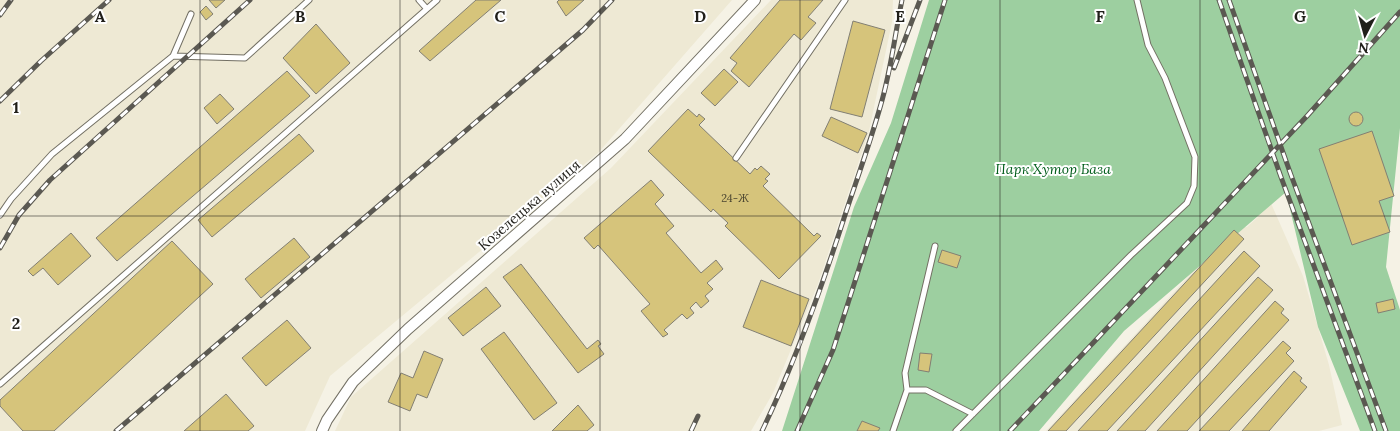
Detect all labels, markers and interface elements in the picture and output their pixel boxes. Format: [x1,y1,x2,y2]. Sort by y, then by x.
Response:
text: A [95,6,106,26]
text: B [295,6,306,26]
text: C [494,6,506,26]
text: D [694,6,706,26]
text: E [895,6,905,26]
text: F [1095,6,1105,26]
text: G [1294,6,1306,26]
north arrow [1340,10,1390,60]
text: N [1357,38,1370,57]
text: 1 [13,97,19,117]
street label: Козелецька вулиця [474,156,584,254]
park label: Парк Хутор База [995,160,1111,178]
house number: 24-Ж [721,191,749,205]
text: 2 [12,313,20,333]

